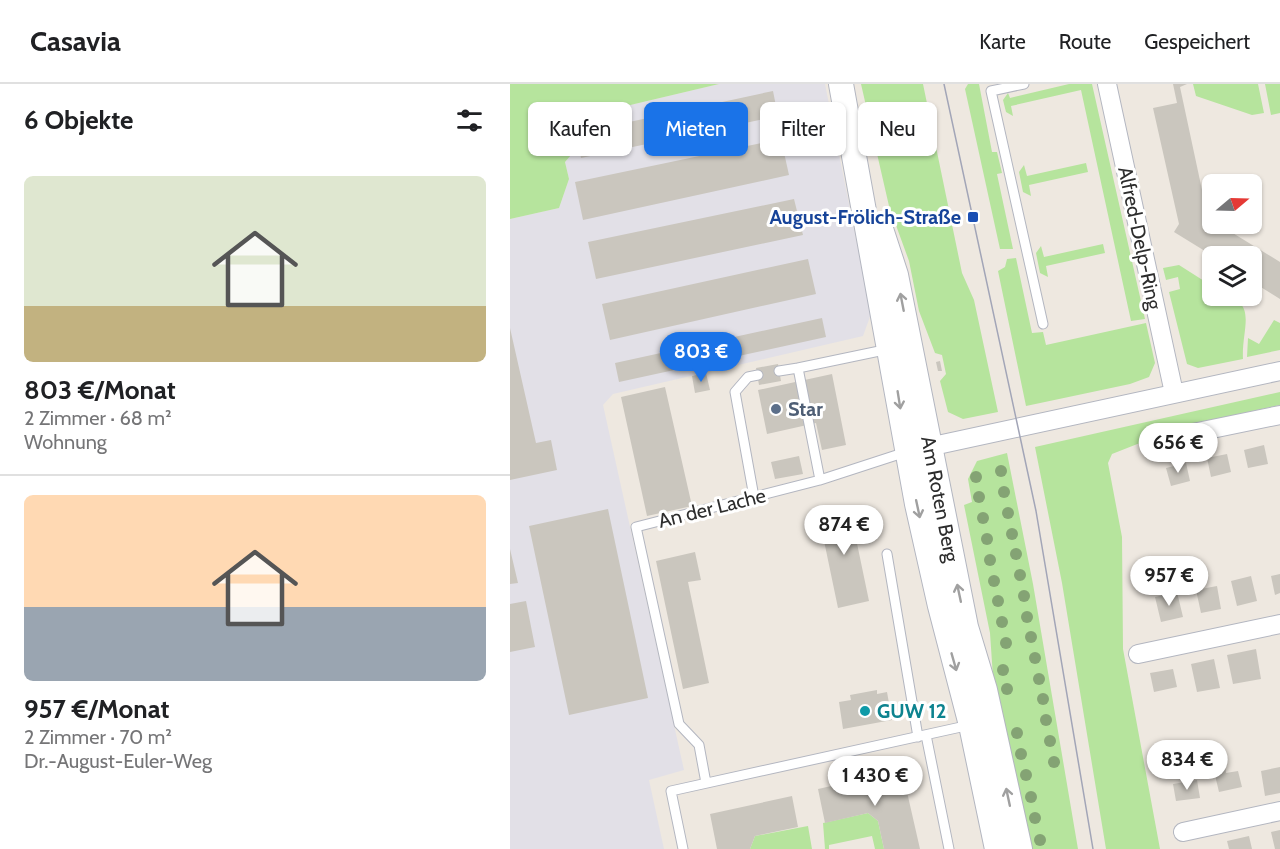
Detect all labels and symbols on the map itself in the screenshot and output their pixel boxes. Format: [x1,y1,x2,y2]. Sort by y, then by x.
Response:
street label: Alfred-Delp-Ring [1113,164,1167,313]
north arrow [1202,174,1262,234]
place label: August-Frölich-Straße [769,205,961,229]
marker: August-Frölich-Straße [966,210,980,224]
one-way arrow [896,292,907,312]
pin: 803 € [659,332,743,383]
one-way arrow [894,390,905,409]
place label: Star [788,397,823,421]
marker: Star [769,402,783,416]
pin: 656 € [1136,423,1220,474]
street label: Am Roten Berg [916,434,964,565]
street label: An der Lache [656,483,768,533]
one-way arrow [913,499,925,518]
pin: 874 € [802,505,886,556]
pin: 957 € [1127,556,1211,607]
one-way arrow [952,584,964,603]
one-way arrow [949,652,960,671]
place label: GUW 12 [877,699,946,723]
marker: GUW 12 [858,704,872,718]
pin: 834 € [1145,740,1229,791]
pin: 1 430 € [820,756,930,807]
one-way arrow [1002,788,1013,807]

